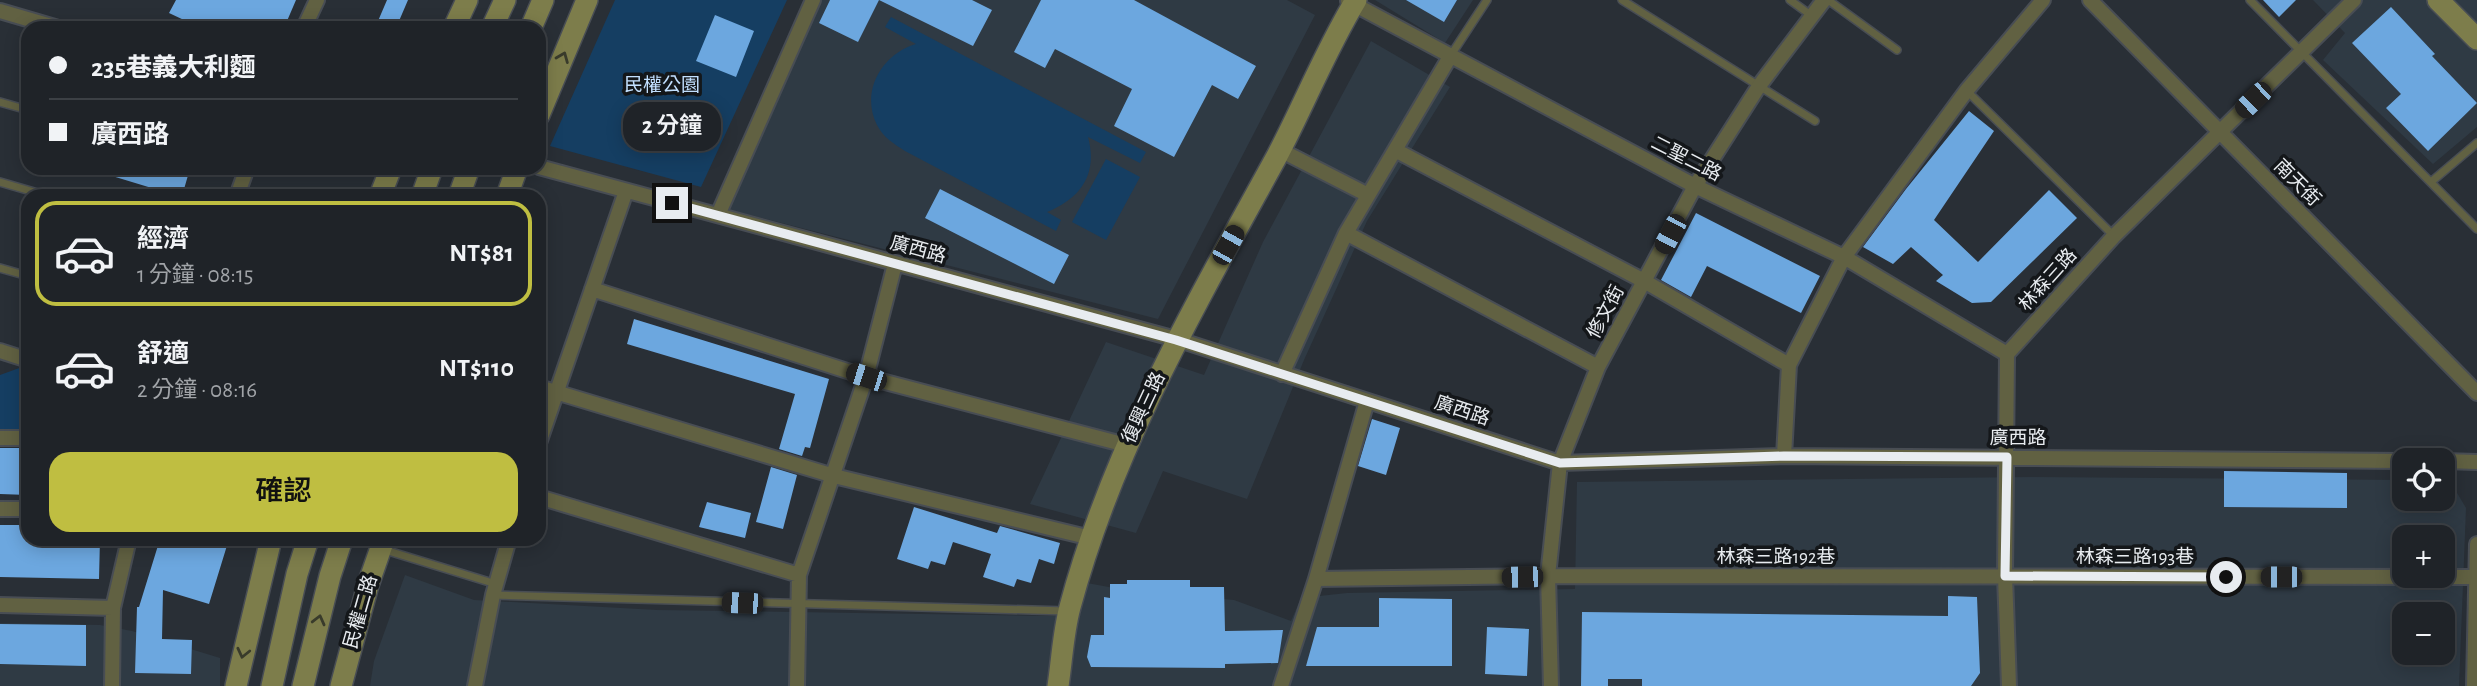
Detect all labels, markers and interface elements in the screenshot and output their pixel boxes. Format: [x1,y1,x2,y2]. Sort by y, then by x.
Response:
one-way arrow [554,52,568,64]
text: 235巷義大利麵 [91,55,256,81]
park label: 民權公園 [624,75,700,95]
car [2231,78,2276,122]
callout: 2 分鐘 [623,102,721,150]
text: 2 分鐘 [642,115,702,138]
text: 廣西路 [91,122,169,148]
street label: 二聖二路 [1648,132,1725,185]
street label: 南天街 [2270,155,2325,210]
route end [656,187,688,219]
car [1651,211,1690,257]
icon: car [53,222,116,285]
car [1209,222,1248,268]
text: 經濟 [137,226,189,252]
street label: 廣西路 [888,232,948,267]
text: NT$81 [449,240,514,266]
street label: 林森三路 [2014,244,2080,315]
text: 1 分鐘 · 08:15 [137,264,253,287]
street label: 修文街 [1582,281,1628,342]
icon: car [53,337,116,400]
text: 舒適 [137,341,189,367]
text: NT$110 [439,355,514,381]
car [843,361,890,393]
street label: 復興三路 [1118,369,1169,446]
text: 2 分鐘 · 08:16 [137,379,257,402]
street label: 廣西路 [1432,392,1492,429]
street label: 廣西路 [1989,428,2047,448]
map controls [2392,448,2455,665]
button: locate [2392,448,2455,511]
button: 確認 [49,452,518,532]
button: + [2392,525,2455,588]
street label: 林森三路192巷 [1716,546,1836,567]
street label: 林森三路193巷 [2076,546,2194,567]
route start [2210,561,2242,593]
car [1501,566,1544,588]
car [2261,567,2303,588]
street label: 民權二路 [340,573,381,651]
car [721,592,764,614]
button: − [2392,602,2455,665]
one-way arrow [311,614,325,626]
one-way arrow [237,647,251,659]

